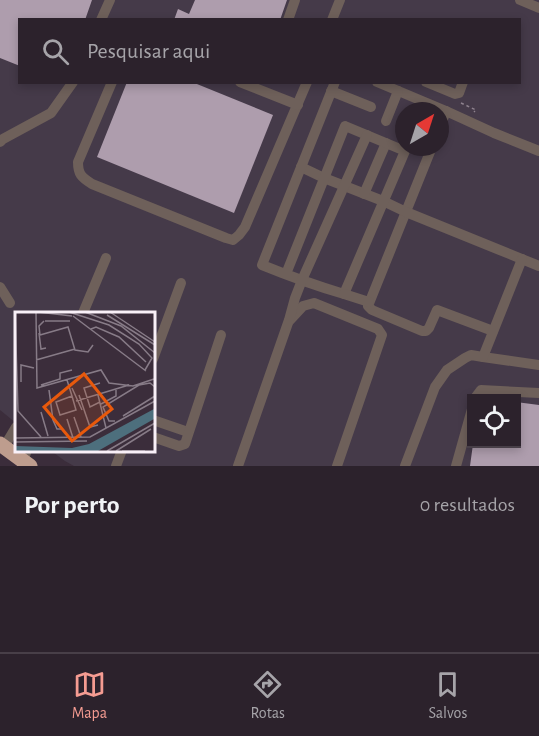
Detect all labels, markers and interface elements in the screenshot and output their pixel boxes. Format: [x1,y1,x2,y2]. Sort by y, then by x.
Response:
search box [18,18,521,84]
icon: search [39,35,72,68]
text: Pesquisar aqui [87,40,210,62]
north arrow [395,102,449,156]
inset map [15,312,154,451]
map controls [467,394,521,448]
button: locate [467,394,521,448]
text: Por perto [24,492,120,518]
text: 0 resultados [420,495,515,515]
tab: Mapa [72,668,107,723]
tab: Rotas [250,668,285,723]
tab: Salvos [428,668,467,723]

